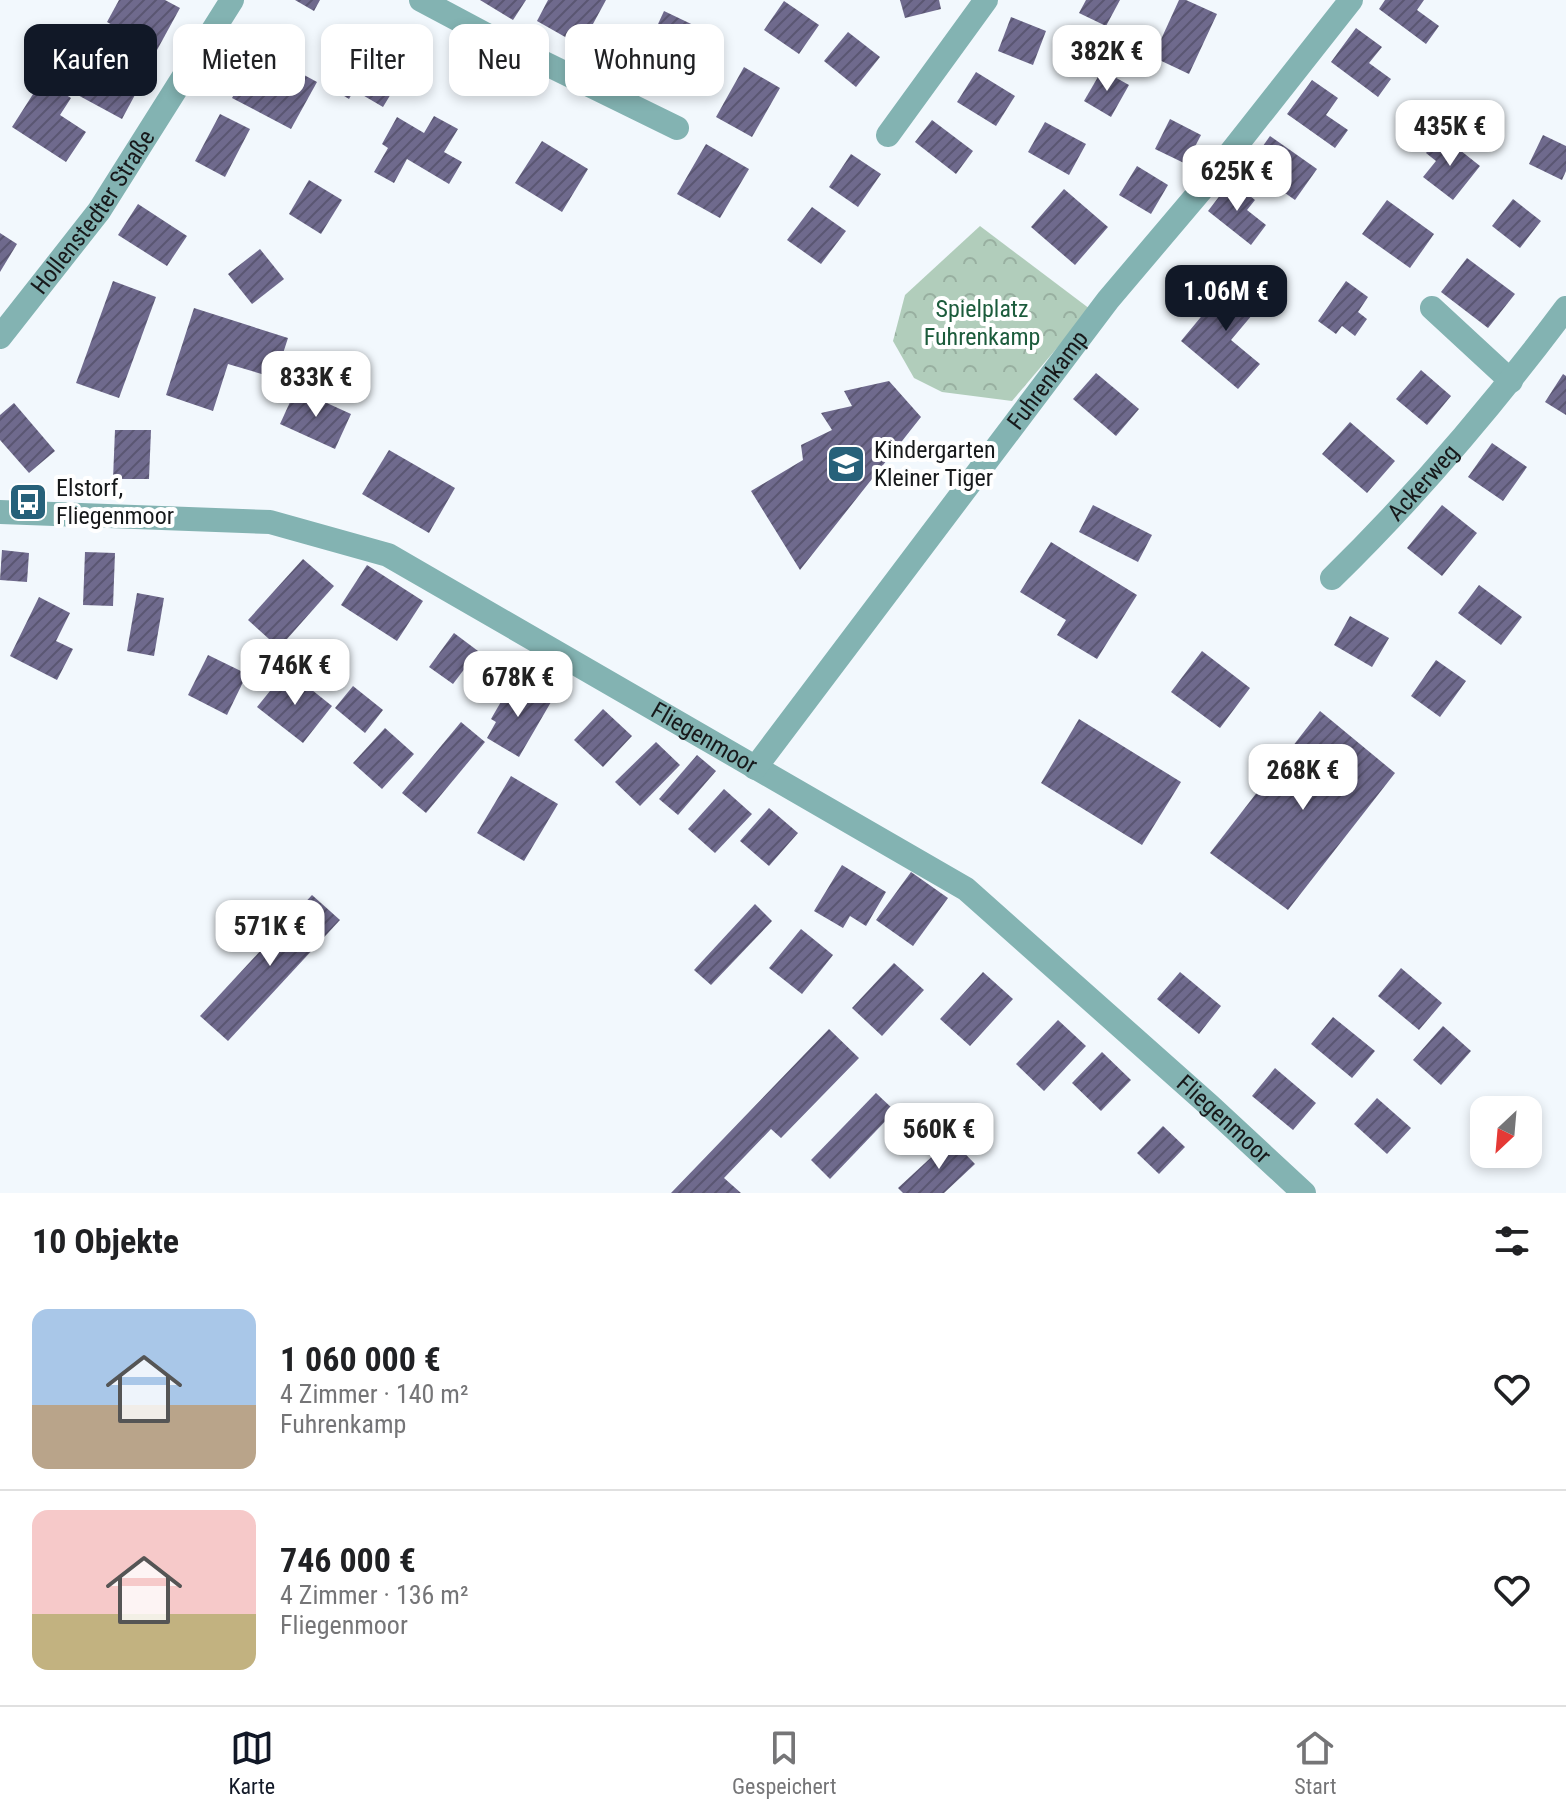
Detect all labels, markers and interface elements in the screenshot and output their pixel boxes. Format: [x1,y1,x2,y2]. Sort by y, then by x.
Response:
chip: Kaufen [24,24,157,96]
chip: Mieten [173,24,305,96]
chip: Filter [321,24,433,96]
chip: Neu [449,24,549,96]
chip: Wohnung [565,24,724,96]
pin: 382K € [1042,25,1172,93]
text: 382K € [1071,36,1143,66]
pin: 435K € [1385,100,1515,168]
text: 435K € [1414,111,1486,141]
street label: Hollenstedter Straße [25,125,161,300]
pin: 625K € [1172,145,1302,213]
text: 625K € [1201,156,1273,186]
pin: 1.06M € [1152,265,1300,333]
text: 1.06M € [1183,276,1269,306]
park label: Spielplatz Fuhrenkamp [924,295,1040,351]
street label: Fuhrenkamp [1001,325,1094,435]
pin: 833K € [251,351,381,419]
text: 833K € [280,362,352,392]
place label: Kindergarten Kleiner Tiger [874,436,996,492]
street label: Ackerweg [1382,439,1465,526]
school or university icon: Kindergarten Kleiner Tiger [825,443,867,485]
place label: Elstorf, Fliegenmoor [56,474,174,530]
bus stop icon: Elstorf, Fliegenmoor [7,481,49,523]
pin: 746K € [230,639,360,707]
text: 746K € [259,650,331,680]
pin: 678K € [453,651,583,719]
text: 678K € [482,662,554,692]
street label: Fliegenmoor [646,696,762,779]
pin: 268K € [1238,744,1368,812]
text: 268K € [1267,755,1339,785]
pin: 571K € [205,900,335,968]
text: 571K € [234,911,306,941]
street label: Fliegenmoor [1171,1069,1277,1169]
north arrow [1470,1096,1542,1168]
map controls [1470,1096,1542,1168]
pin: 560K € [874,1103,1004,1171]
text: 560K € [903,1114,975,1144]
icon: filters [1490,1219,1534,1263]
text: 10 Objekte [32,1221,179,1261]
text: 1 060 000 € [280,1339,441,1379]
icon: home [96,1341,192,1437]
icon: heart [1490,1367,1534,1411]
text: 4 Zimmer · 140 m² [280,1379,469,1409]
text: Fuhrenkamp [280,1409,406,1439]
text: 746 000 € [280,1540,416,1580]
icon: home [96,1542,192,1638]
icon: heart [1490,1568,1534,1612]
text: 4 Zimmer · 136 m² [280,1580,469,1610]
text: Fliegenmoor [280,1610,408,1640]
tab: Karte [228,1726,275,1799]
tab: Gespeichert [732,1726,836,1799]
tab: Start [1293,1726,1337,1799]

